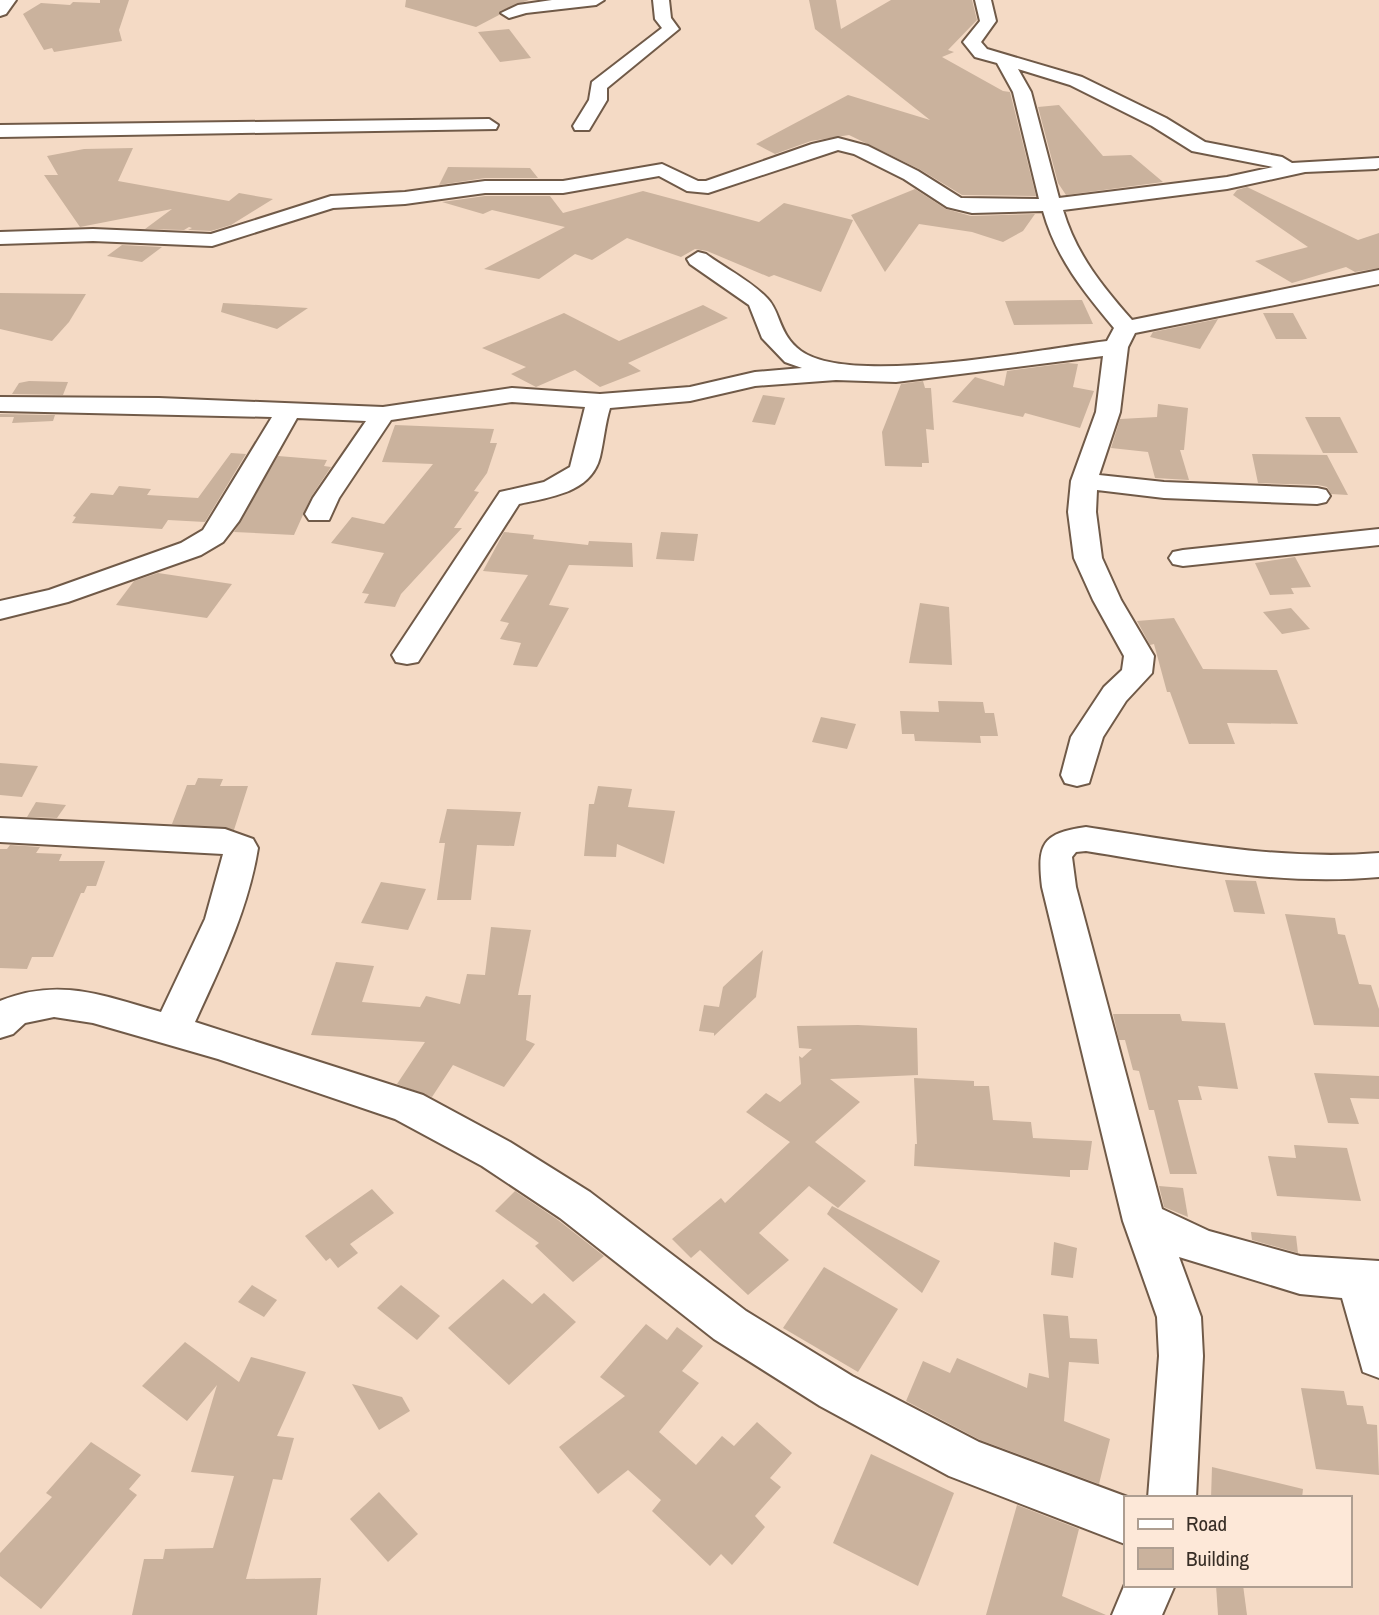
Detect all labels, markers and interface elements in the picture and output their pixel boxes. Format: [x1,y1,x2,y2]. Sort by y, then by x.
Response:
legend [1124,1496,1351,1587]
text: Road [1186,1509,1227,1538]
text: Building [1186,1544,1250,1573]

